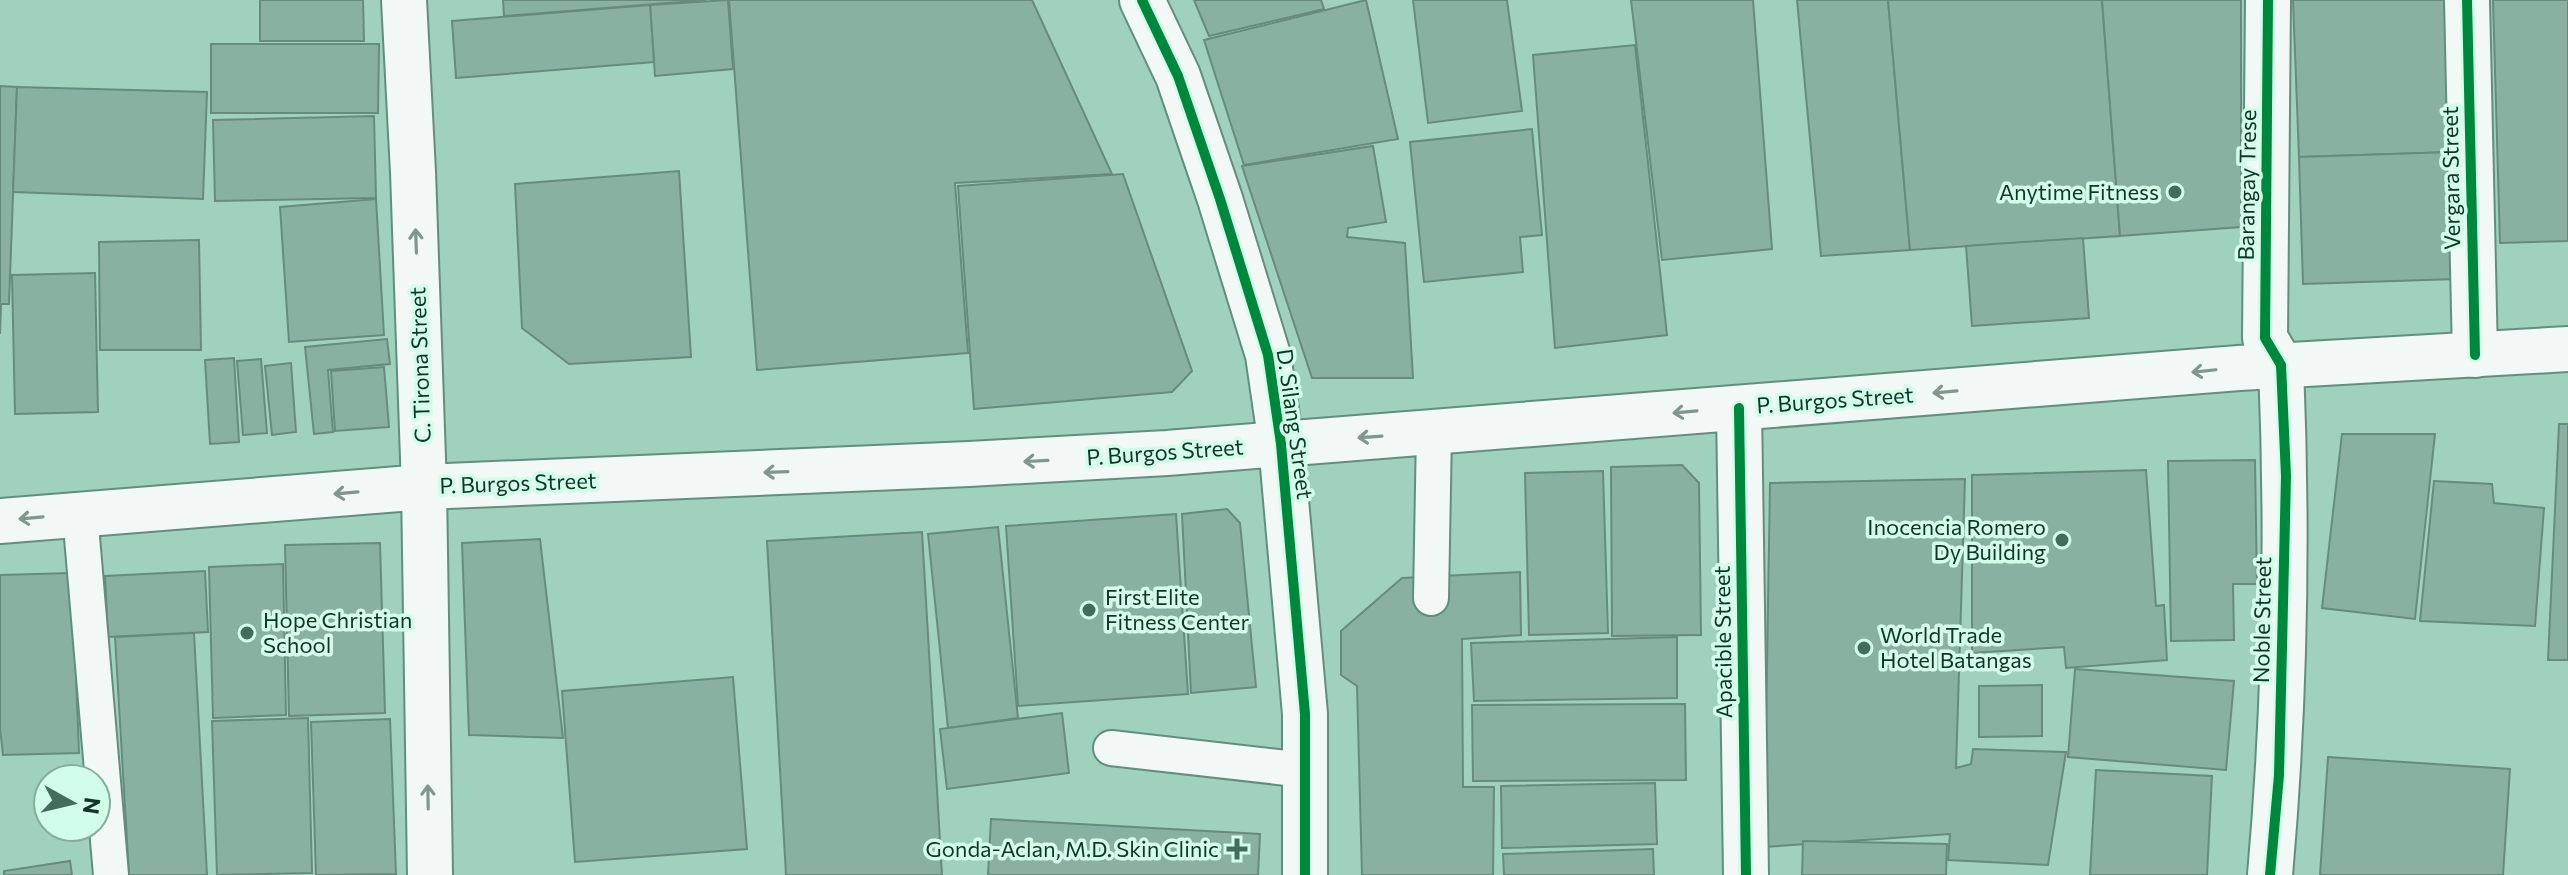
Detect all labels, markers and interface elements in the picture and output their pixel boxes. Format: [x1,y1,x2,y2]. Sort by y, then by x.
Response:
street label: Vergara Street [2436,106,2465,250]
street label: Barangay Trese [2232,109,2261,261]
place label: Anytime Fitness [1999,178,2159,205]
marker: Anytime Fitness [2166,183,2184,201]
one-way arrow [408,228,423,255]
street label: C. Tirona Street [403,286,436,444]
street label: D. Silang Street [1272,347,1319,501]
one-way arrow [2191,364,2218,379]
street label: P. Burgos Street [1756,381,1914,418]
one-way arrow [1932,385,1958,400]
one-way arrow [1672,405,1699,420]
one-way arrow [1357,430,1384,445]
street label: P. Burgos Street [1086,433,1244,470]
one-way arrow [1023,453,1050,468]
one-way arrow [763,465,790,480]
street label: P. Burgos Street [439,466,597,499]
one-way arrow [333,486,360,501]
one-way arrow [18,511,45,526]
place label: Inocencia Romero Dy Building [1867,513,2046,565]
marker: Inocencia Romero Dy Building [2053,531,2071,549]
street label: Noble Street [2247,557,2276,683]
street label: Apacible Street [1708,565,1737,719]
place label: First Elite Fitness Center [1105,583,1249,635]
marker: First Elite Fitness Center [1080,601,1098,619]
place label: Hope Christian School [263,606,412,658]
place label: World Trade Hotel Batangas [1880,621,2032,673]
marker: Hope Christian School [238,624,256,642]
marker: World Trade Hotel Batangas [1855,639,1873,657]
north arrow [32,763,112,843]
one-way arrow [421,784,436,811]
text: N [78,796,107,816]
place label: Gonda-Aclan, M.D. Skin Clinic [926,835,1219,862]
marker: Gonda-Aclan, M.D. Skin Clinic [1226,838,1248,860]

